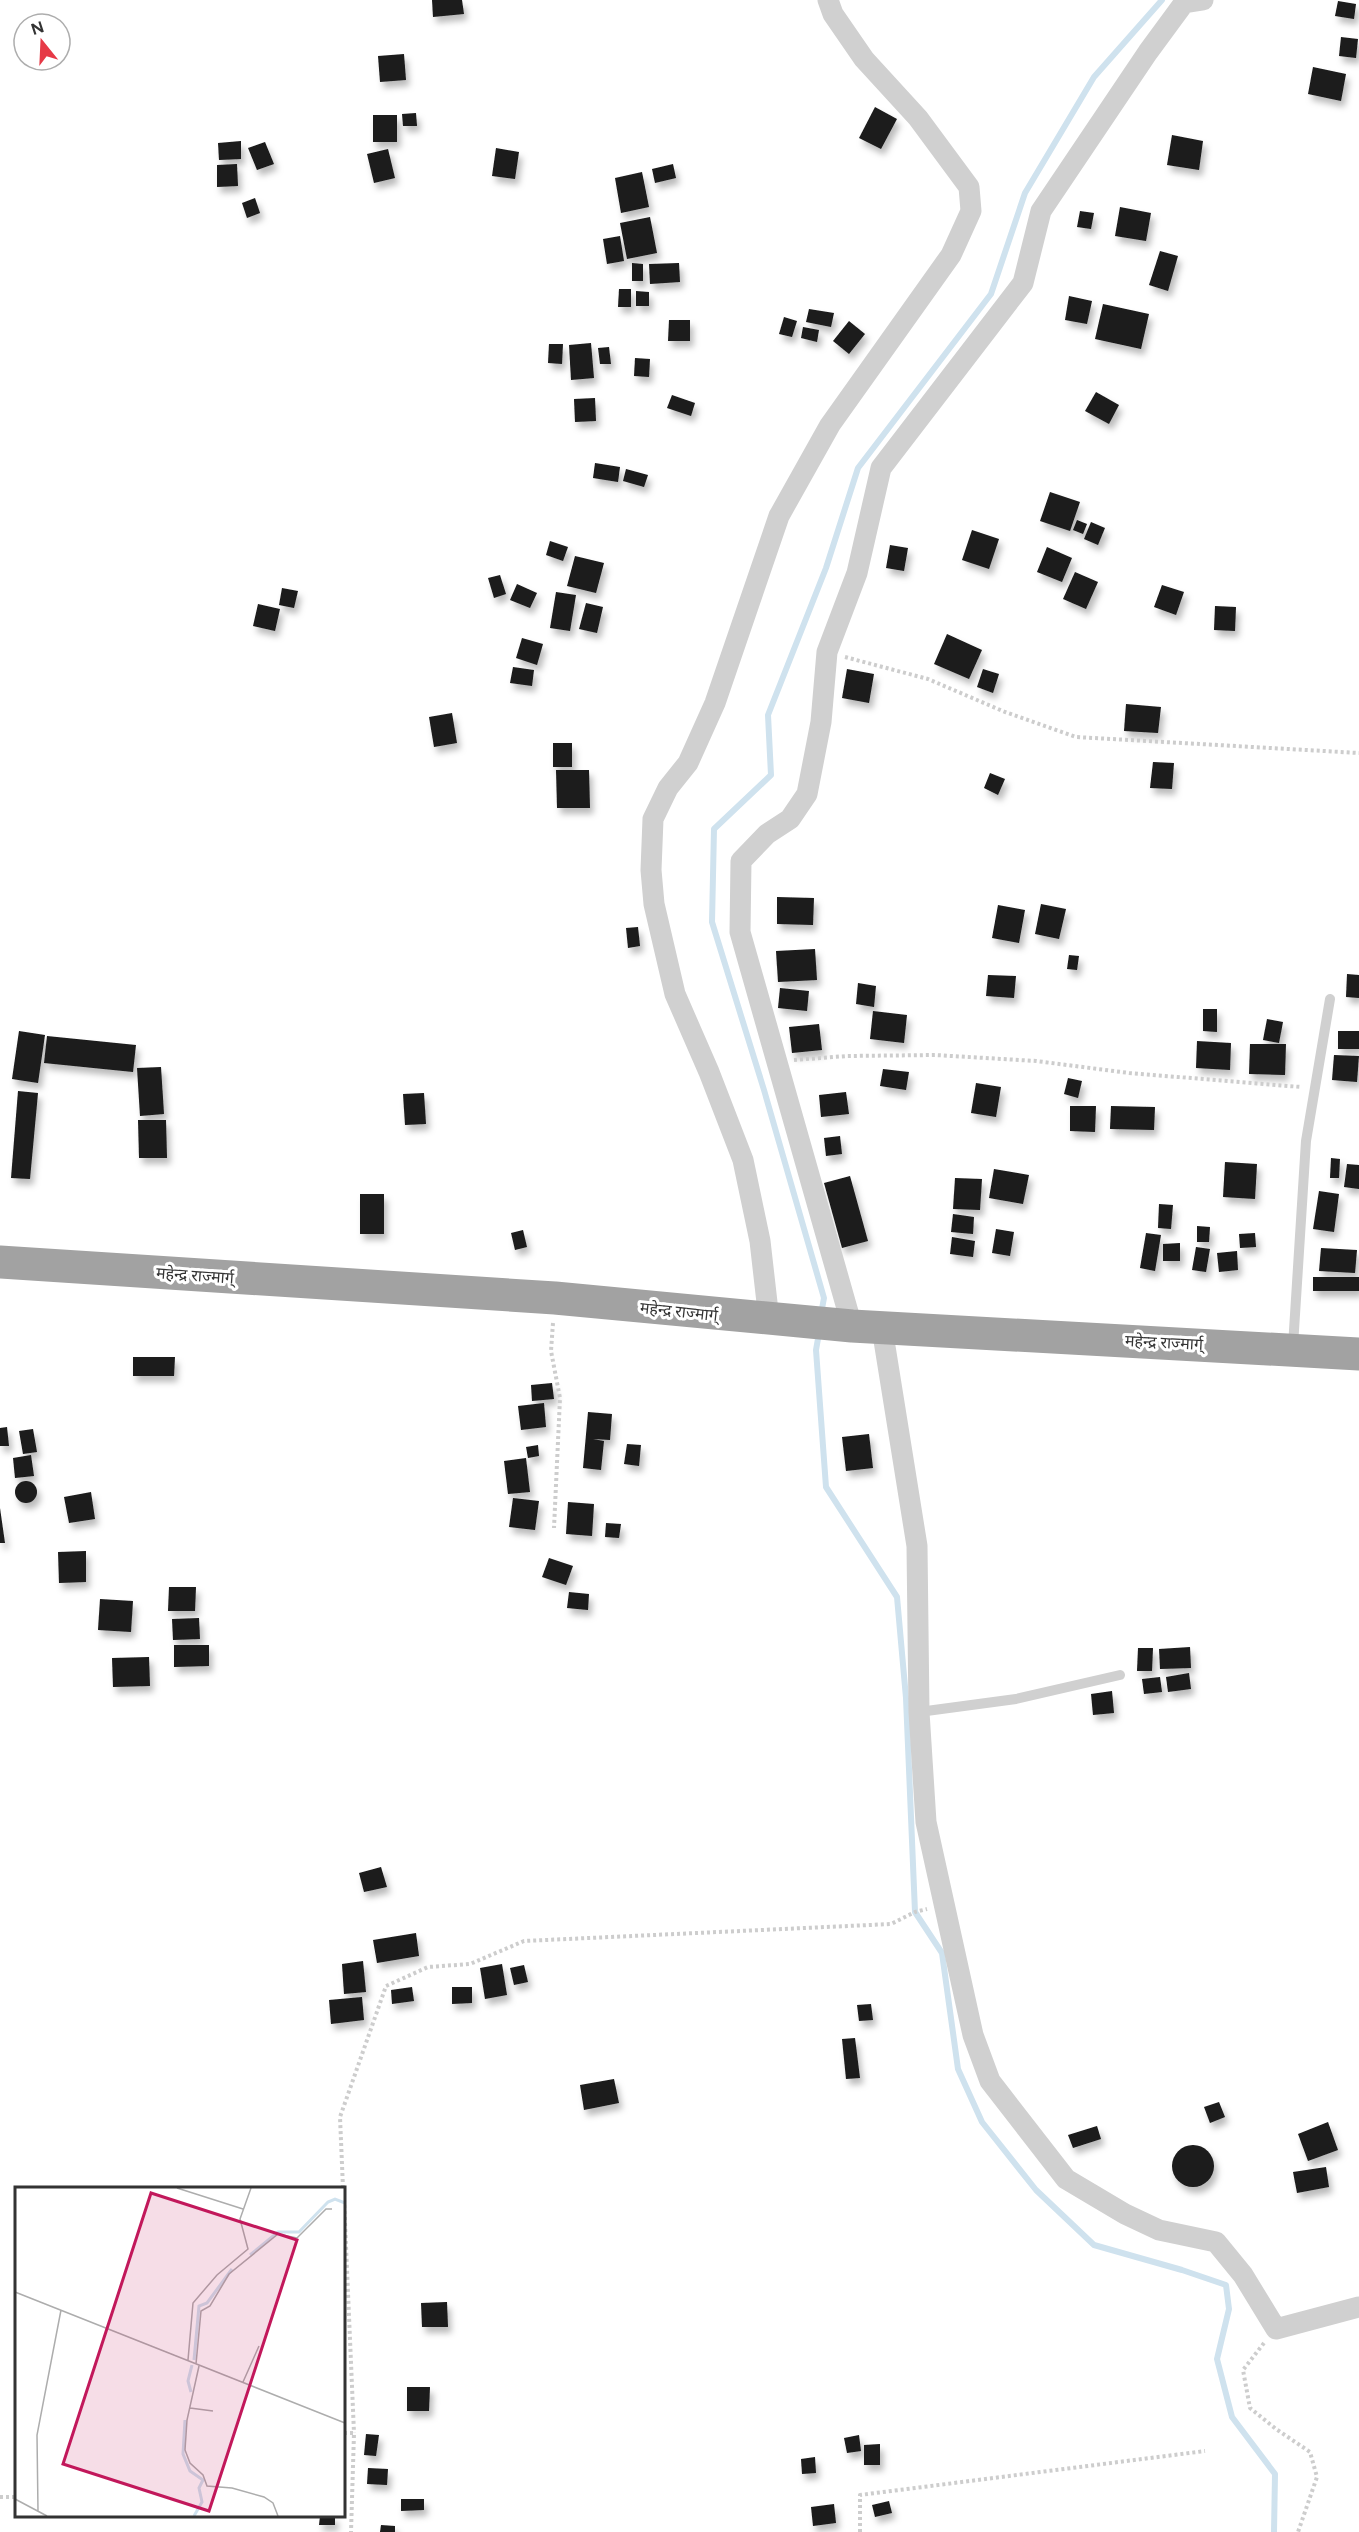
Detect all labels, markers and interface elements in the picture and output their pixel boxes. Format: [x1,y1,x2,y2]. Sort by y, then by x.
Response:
north arrow [12,12,72,72]
text: N [29,17,46,39]
street label: महेन्द्र राज्मार्ग् [155,1263,238,1289]
street label: महेन्द्र राज्मार्ग् [639,1298,722,1326]
street label: महेन्द्र राज्मार्ग् [1124,1331,1206,1355]
inset map [15,2187,345,2517]

